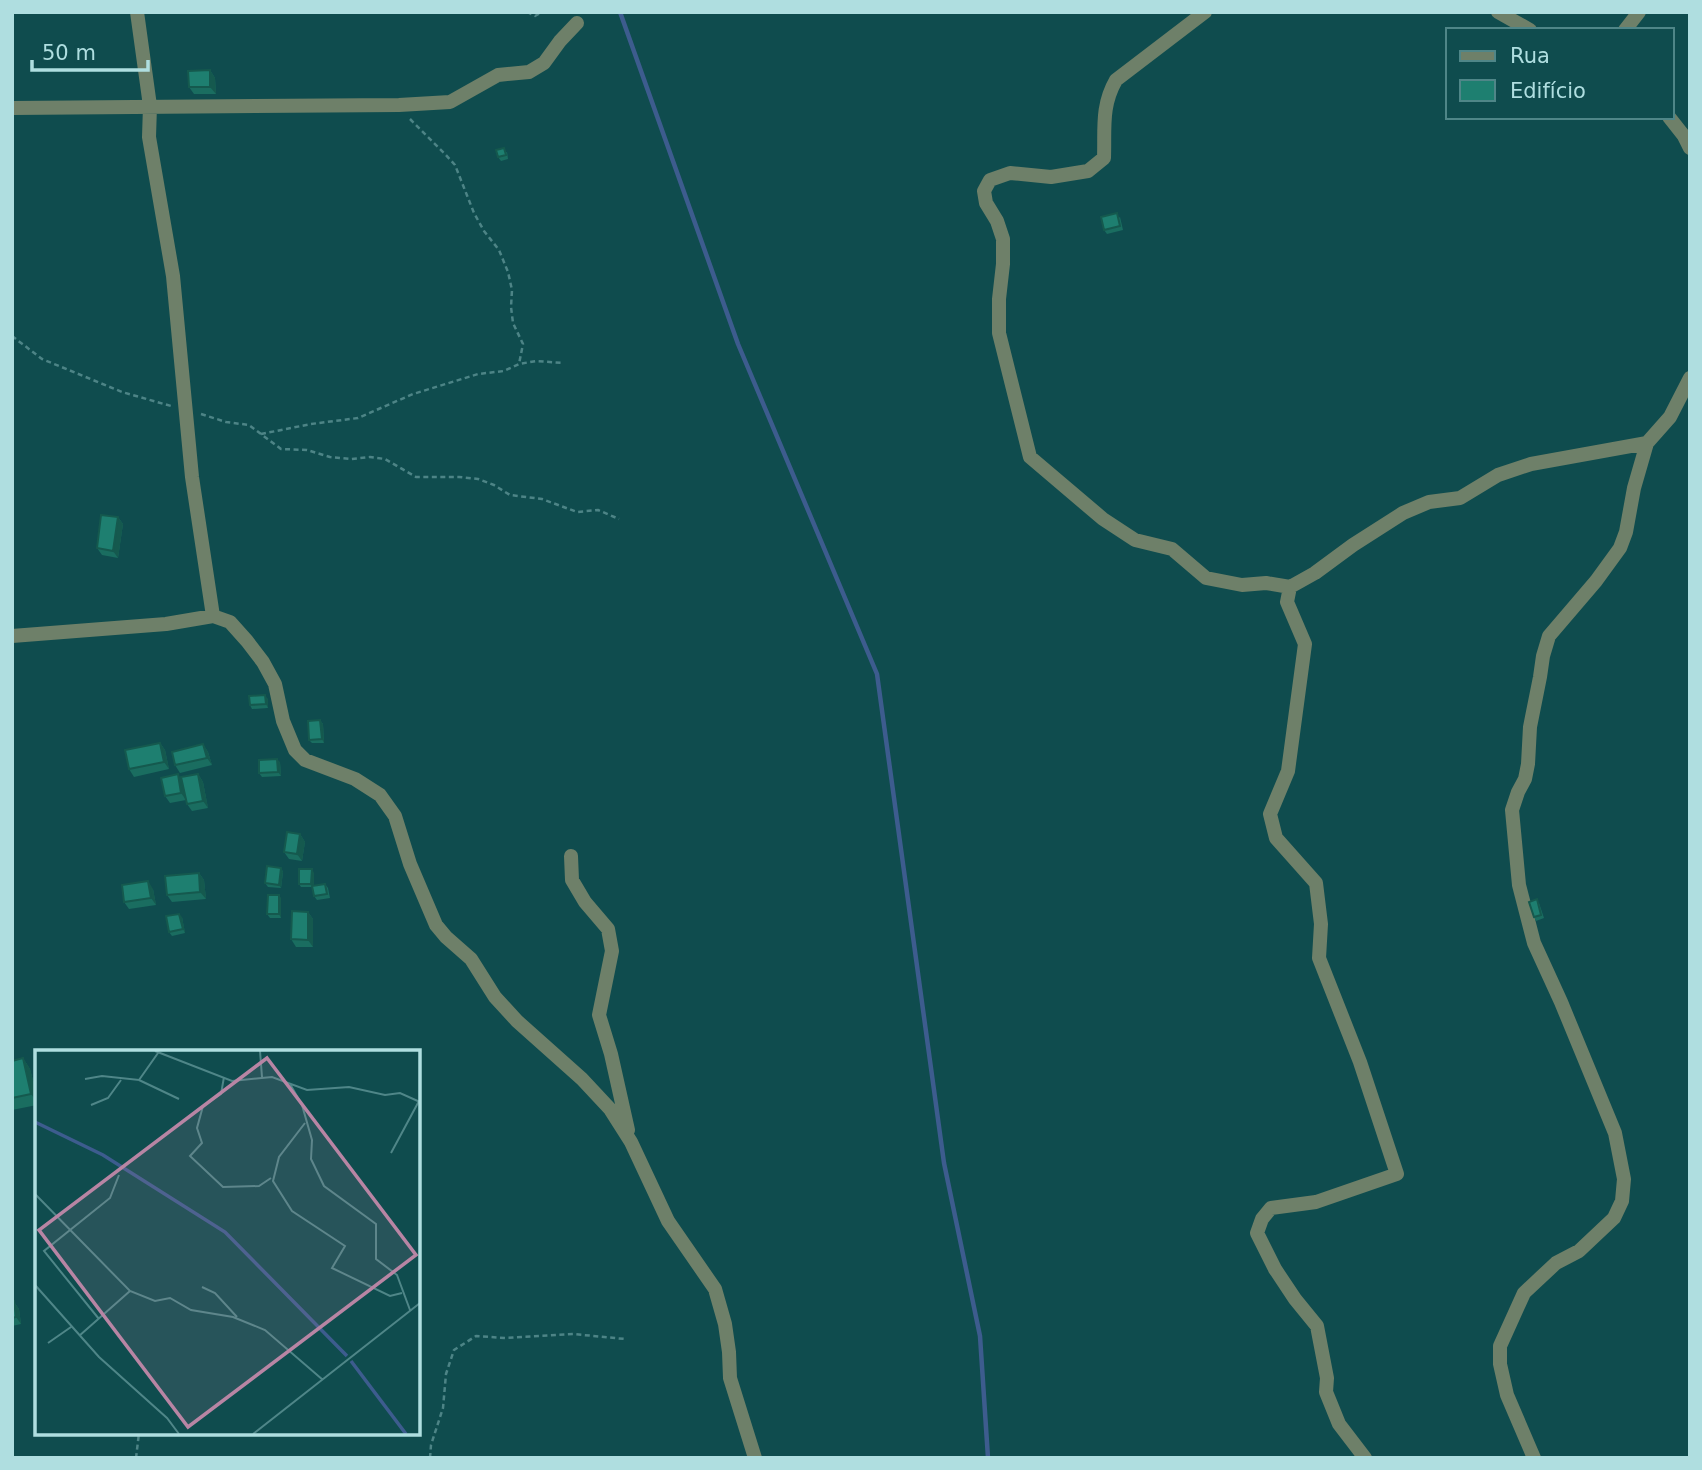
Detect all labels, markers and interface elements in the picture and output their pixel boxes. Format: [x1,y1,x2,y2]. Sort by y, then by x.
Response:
scale bar [32,28,147,72]
legend [1446,28,1674,119]
text: 50 m [42,41,96,65]
text: Rua [1510,44,1550,68]
text: Edifício [1510,79,1586,103]
inset map [35,1050,420,1435]

